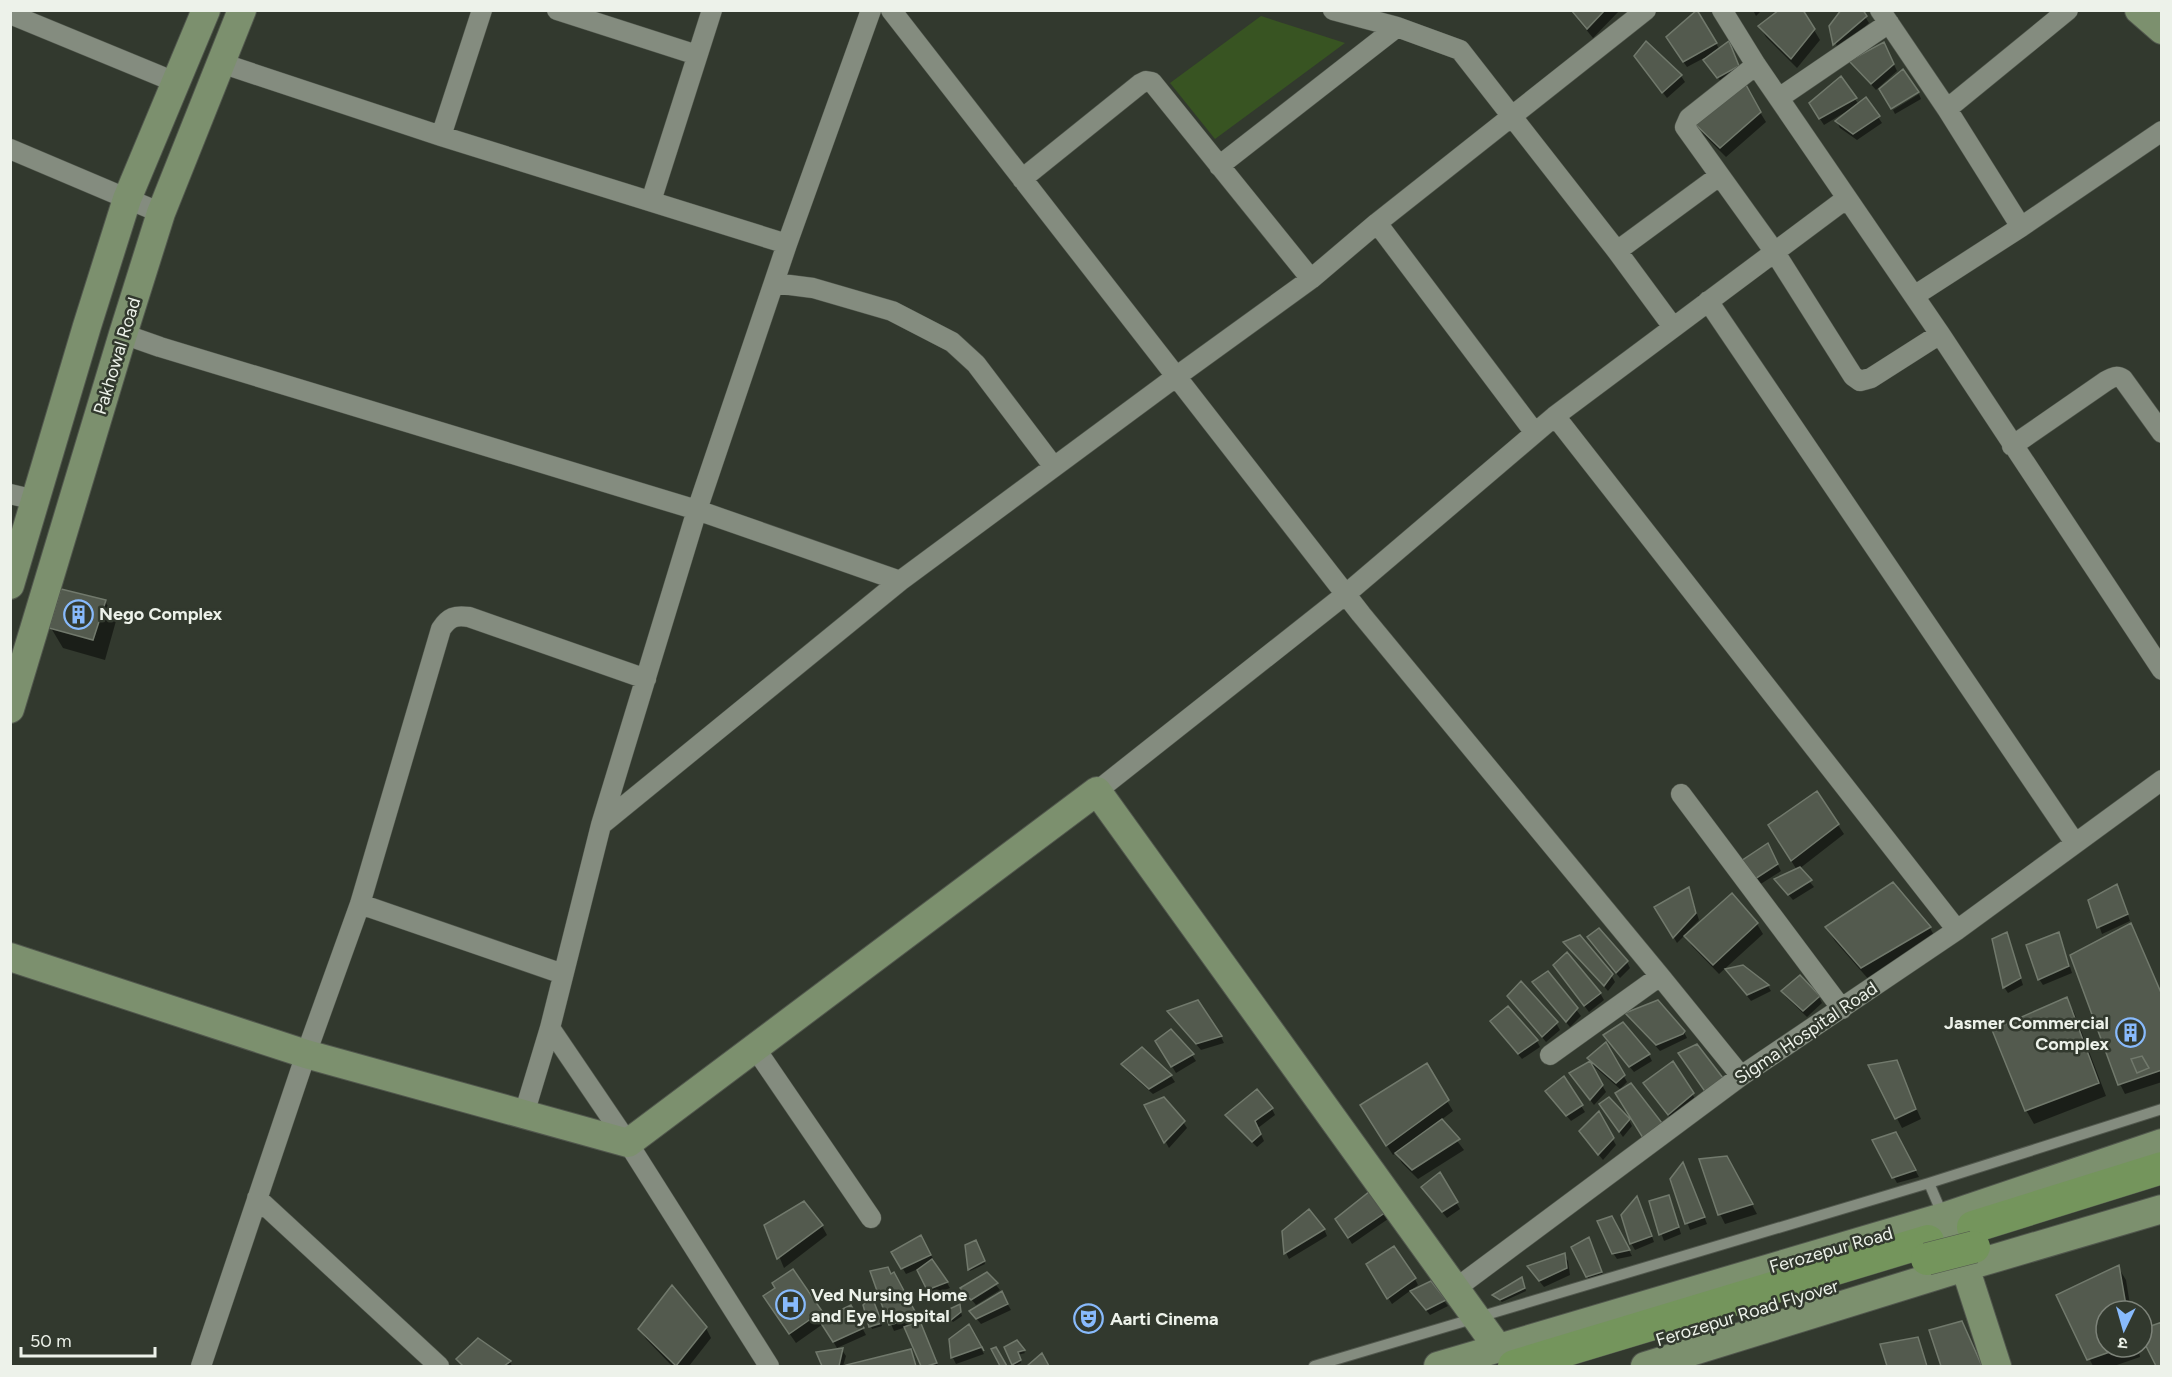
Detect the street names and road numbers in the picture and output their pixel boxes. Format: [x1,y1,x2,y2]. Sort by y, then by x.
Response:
street label: Pakhowal Road [89,295,145,417]
street label: Sigma Hospital Road [1730,977,1882,1089]
street label: Ferozepur Road [1767,1222,1895,1278]
street label: Ferozepur Road Flyover [1653,1275,1841,1351]

